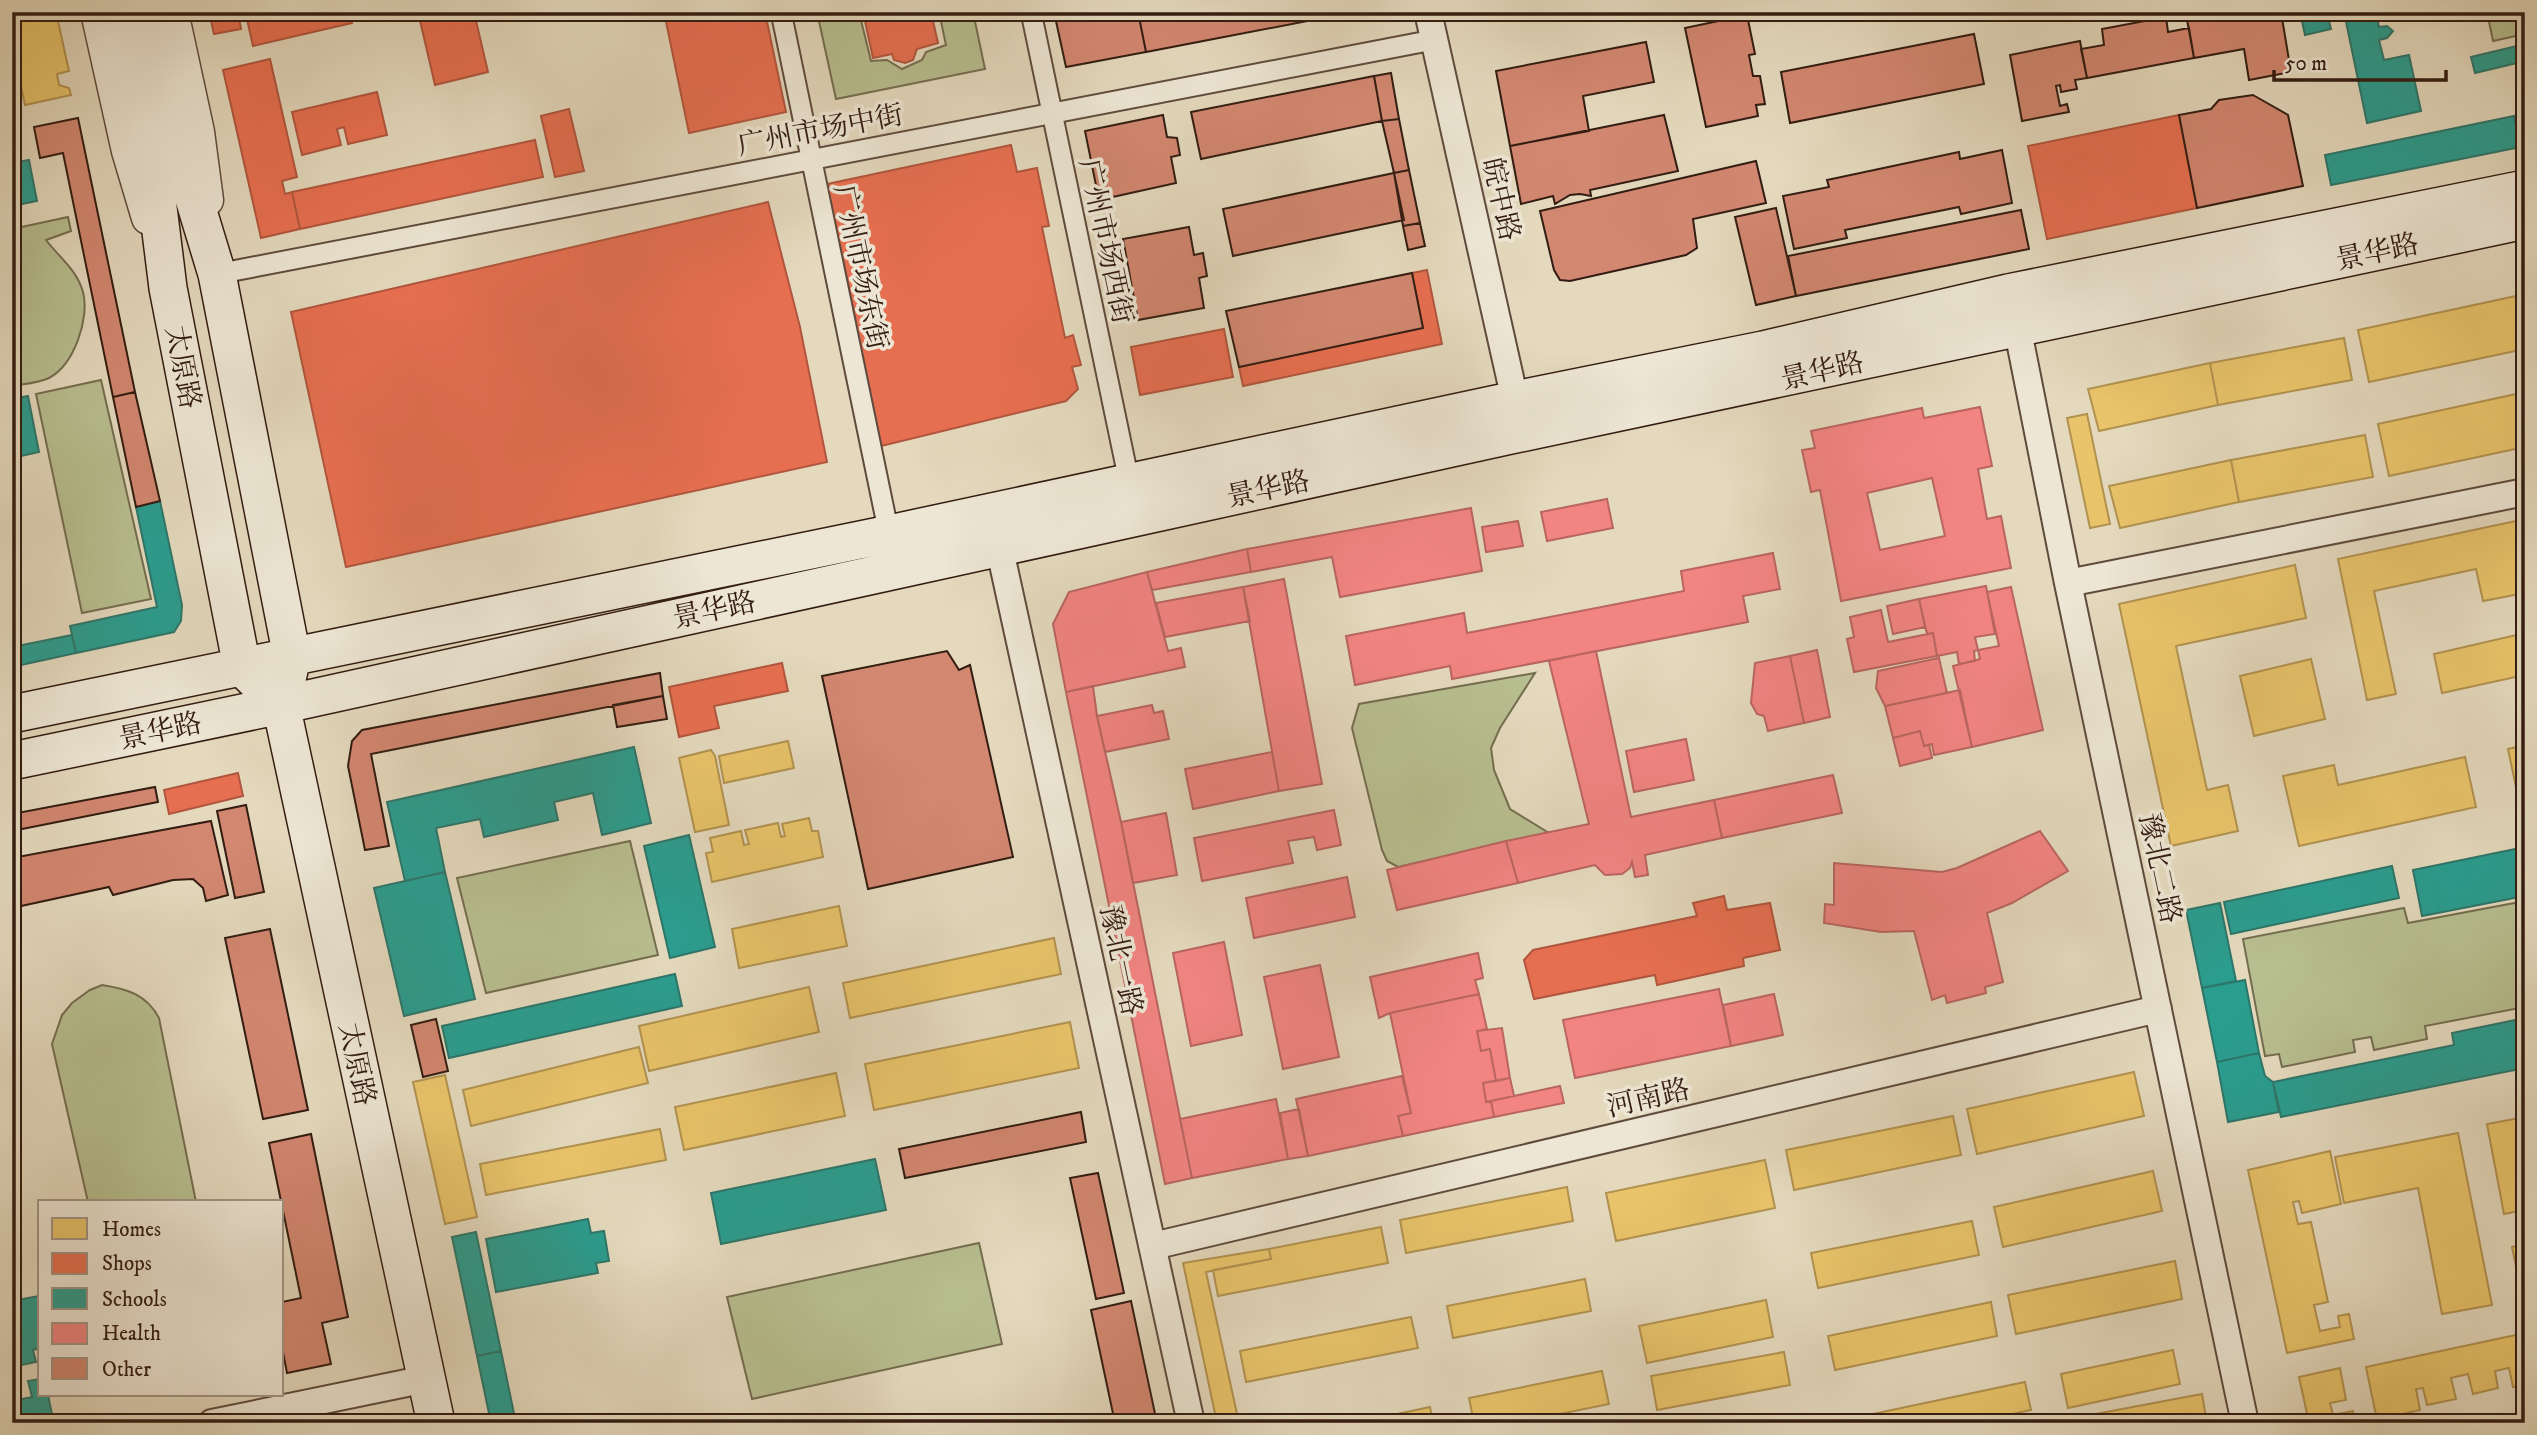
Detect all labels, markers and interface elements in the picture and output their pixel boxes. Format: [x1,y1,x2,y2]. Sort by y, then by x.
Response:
scale bar [2274,38,2446,82]
text: 50 m [2285,51,2327,77]
street label: 广州市场中街 [734,97,906,164]
street label: 皖中路 [1474,154,1527,244]
street label: 广州市场西街 [1071,156,1140,327]
street label: 广州市场东街 [826,182,895,353]
street label: 景华路 [2333,227,2422,278]
street label: 太原路 [157,323,208,412]
street label: 景华路 [1777,345,1867,398]
street label: 景华路 [1224,464,1313,515]
street label: 景华路 [670,585,759,636]
street label: 景华路 [116,706,205,757]
street label: 豫北二路 [2131,810,2188,927]
street label: 豫北一路 [1092,902,1149,1019]
street label: 太原路 [331,1020,382,1109]
street label: 河南路 [1603,1072,1693,1125]
legend [38,1200,284,1396]
text: Homes [102,1217,161,1243]
text: Shops [102,1251,152,1277]
text: Schools [102,1287,167,1313]
text: Health [102,1321,161,1347]
text: Other [102,1357,151,1383]

